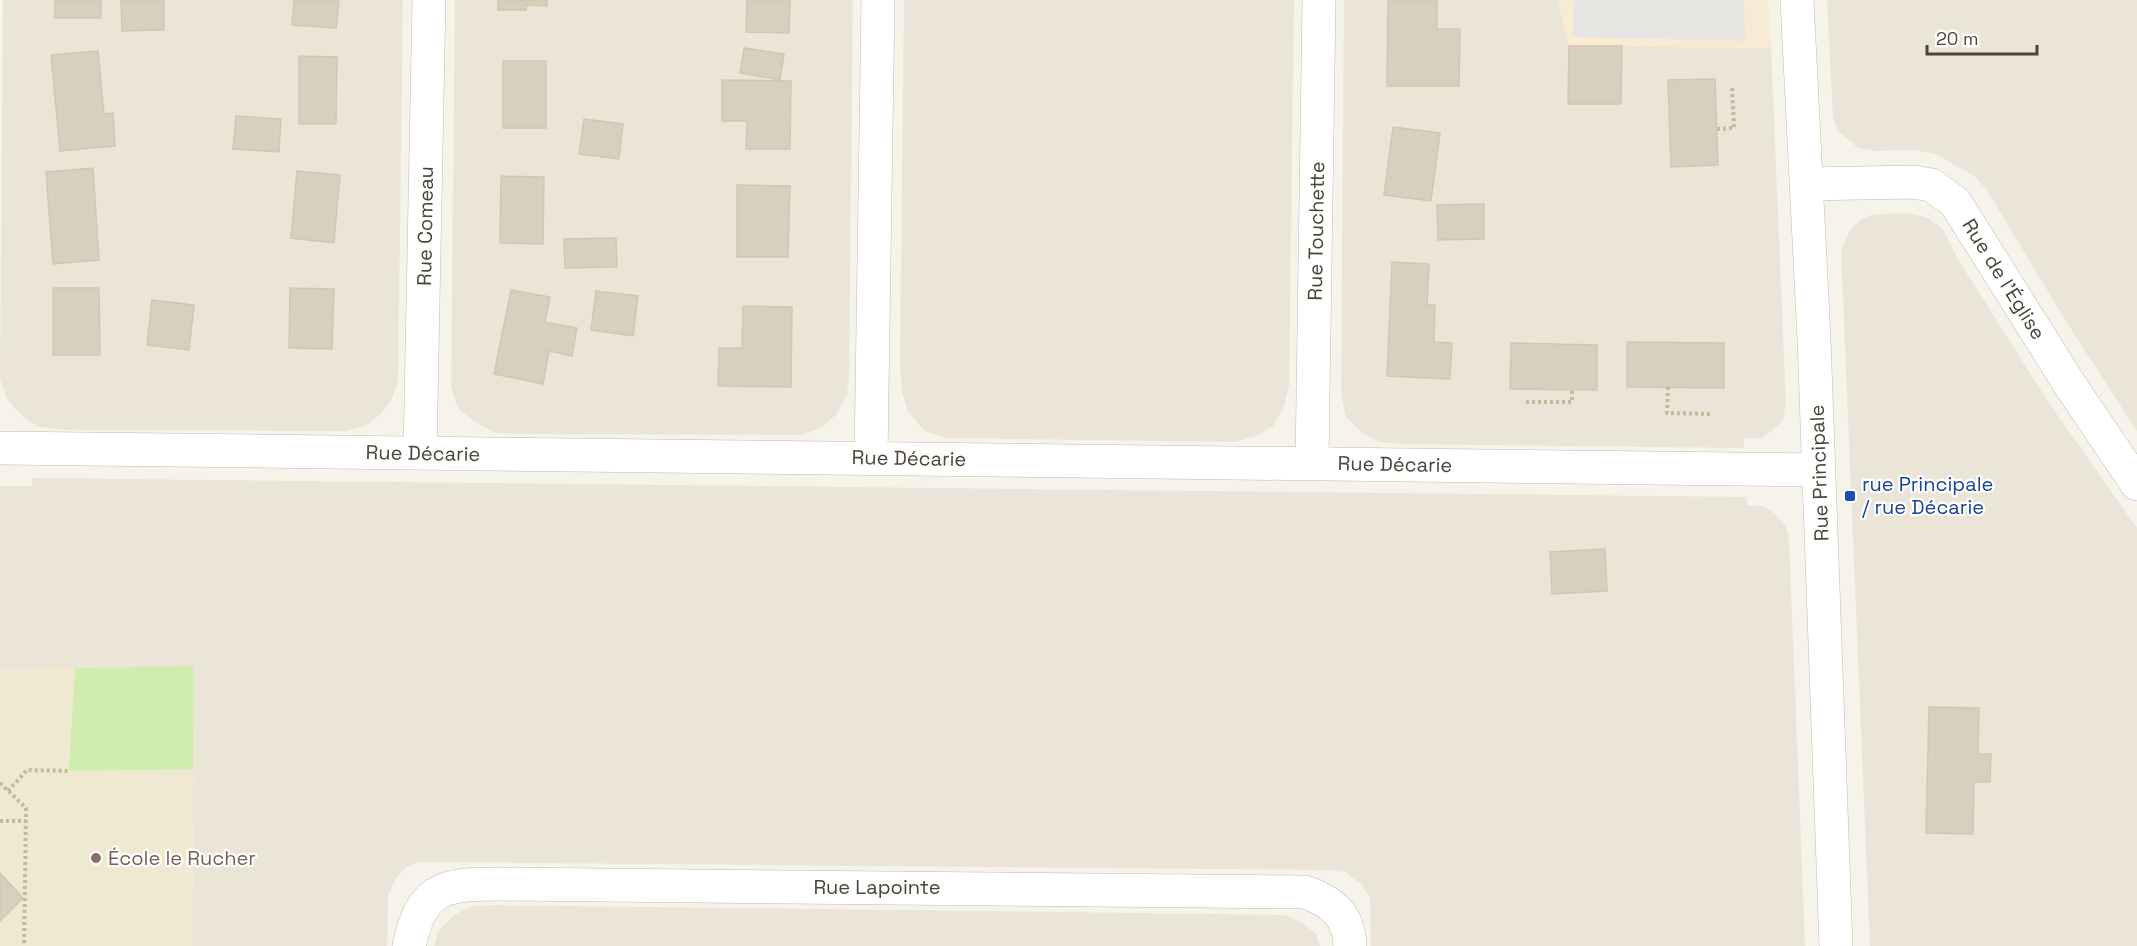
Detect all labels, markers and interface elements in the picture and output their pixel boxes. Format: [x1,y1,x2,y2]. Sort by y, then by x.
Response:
scale bar [1927,18,2036,56]
text: 20 m [1936,27,1979,50]
street label: Rue Touchette [1302,161,1330,301]
street label: Rue Comeau [411,166,439,286]
street label: Rue de l'Église [1956,214,2052,344]
street label: Rue Principale [1804,404,1834,542]
street label: Rue Décarie [365,439,481,467]
street label: Rue Décarie [851,444,967,472]
street label: Rue Décarie [1337,450,1453,478]
place label: rue Principale / rue Décarie [1862,471,1993,520]
marker: rue Principale / rue Décarie [1843,489,1857,503]
place label: École le Rucher [108,845,256,871]
marker: École le Rucher [89,851,103,865]
street label: Rue Lapointe [813,874,941,900]

